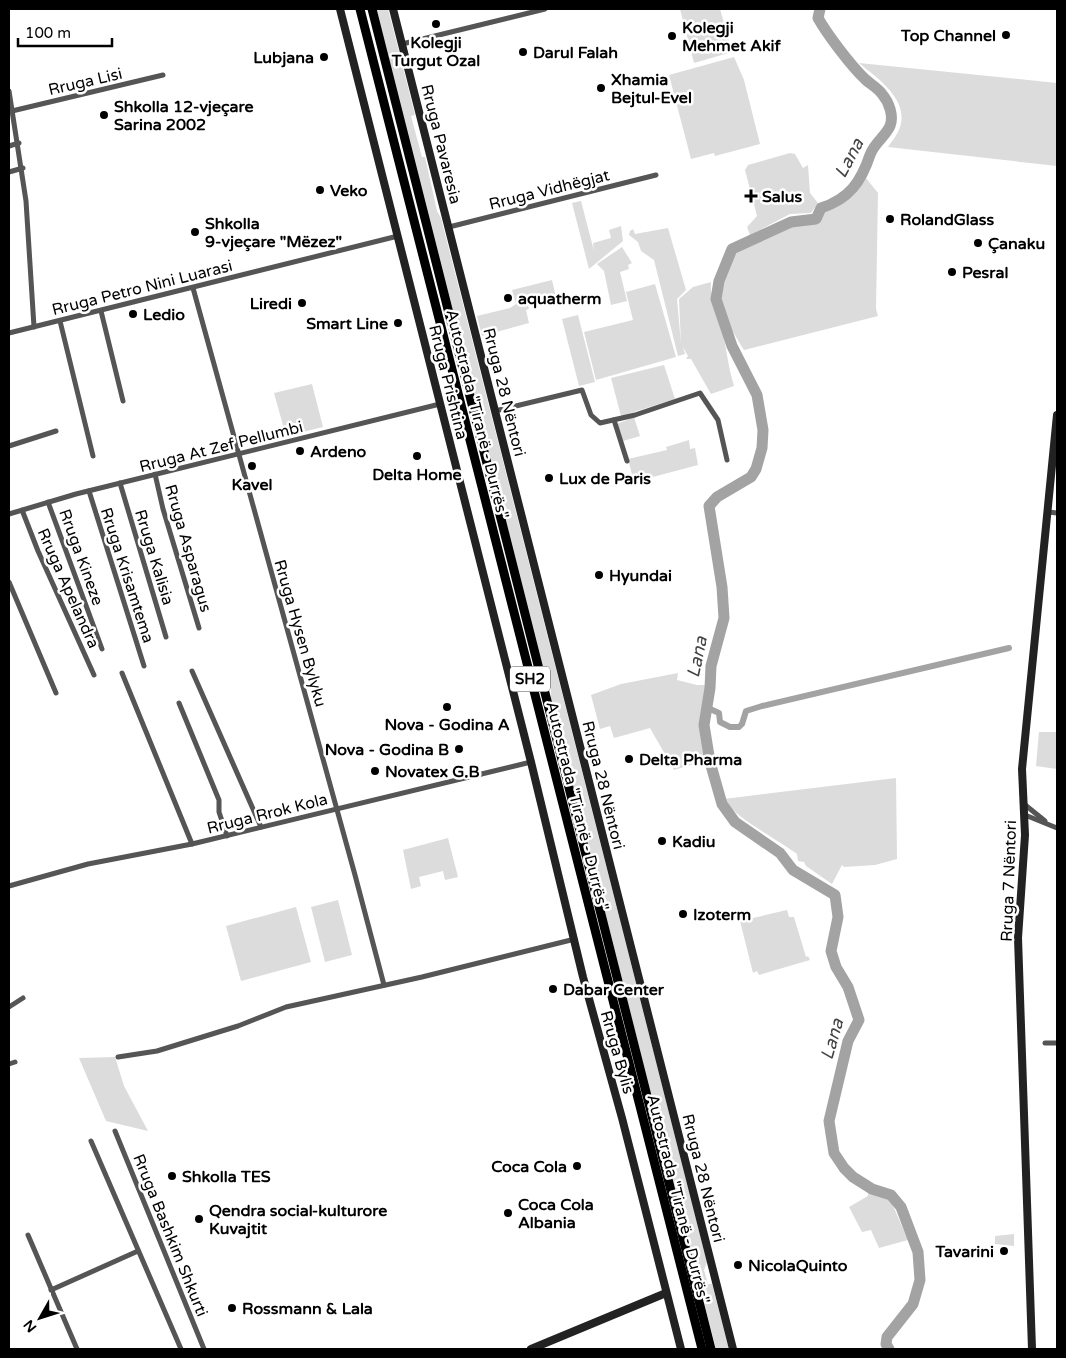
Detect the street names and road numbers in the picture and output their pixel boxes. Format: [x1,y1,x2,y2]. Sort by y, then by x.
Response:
street label: Rruga Lisi [46,64,124,100]
street label: Rruga Pavaresia [416,82,466,206]
street label: Rruga Vidhëgjat [487,165,612,215]
street label: Rruga Petro Nini Luarasi [50,256,235,320]
street label: Autostrada "Tiranë - Durrës" [441,307,513,521]
street label: Rruga Prishtina [424,323,472,442]
street label: Rruga 28 Nëntori [478,326,530,459]
street label: Rruga At Zef Pellumbi [137,417,305,477]
street label: Rruga Asparagus [160,482,216,614]
street label: Rruga Krisamtema [96,505,158,646]
street label: Rruga Kineze [54,506,108,608]
street label: Rruga Kalisia [130,507,178,607]
street label: Rruga Apelandra [33,525,104,652]
street label: Rruga Hysen Bylyku [269,557,331,709]
road number: SH2 [510,666,550,692]
street label: Autostrada "Tiranë - Durrës" [541,699,613,913]
street label: Rruga 28 Nëntori [577,719,629,852]
street label: Rruga Rrok Kola [205,789,330,839]
street label: Rruga 7 Nëntori [997,820,1021,942]
street label: Rruga Bylis [596,1008,638,1096]
street label: Autostrada "Tiranë - Durrës" [642,1092,714,1306]
street label: Rruga 28 Nëntori [677,1112,729,1245]
street label: Rruga Bashkim Shkurti [128,1151,212,1320]

